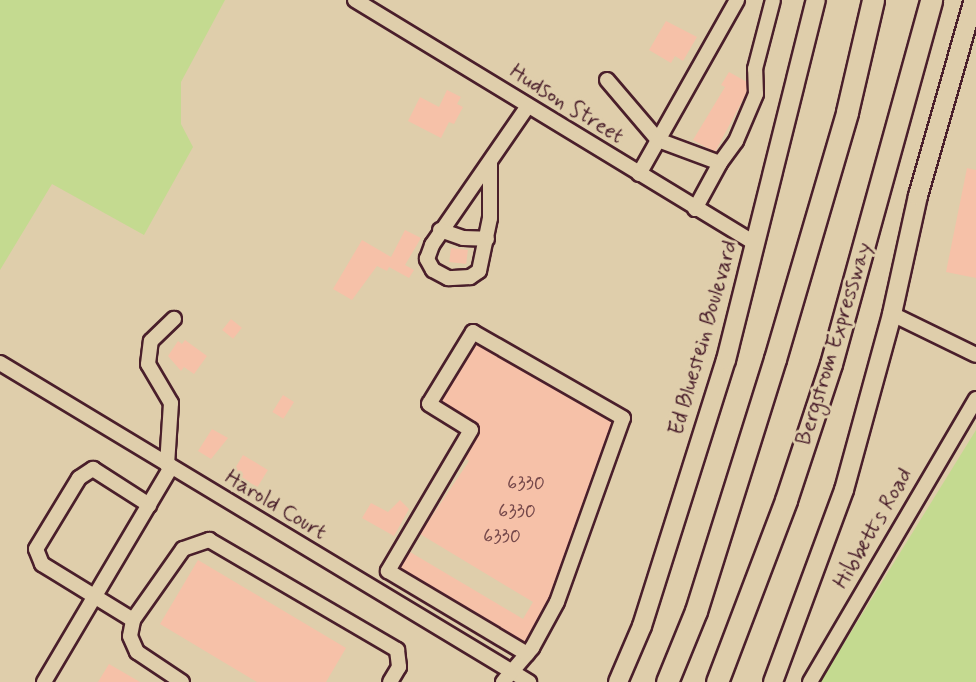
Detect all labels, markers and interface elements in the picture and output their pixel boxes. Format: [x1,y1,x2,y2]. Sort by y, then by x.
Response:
street label: Hudson Street [503,59,629,151]
street label: Ed Bluestein Boulevard [663,237,745,439]
street label: Bergstrom Expressway [791,237,879,451]
street label: Harold Court [217,464,333,548]
street label: Hibbetts Road [829,464,919,594]
house number: 6330 [507,471,545,495]
house number: 6330 [498,499,536,523]
house number: 6330 [483,524,521,548]

